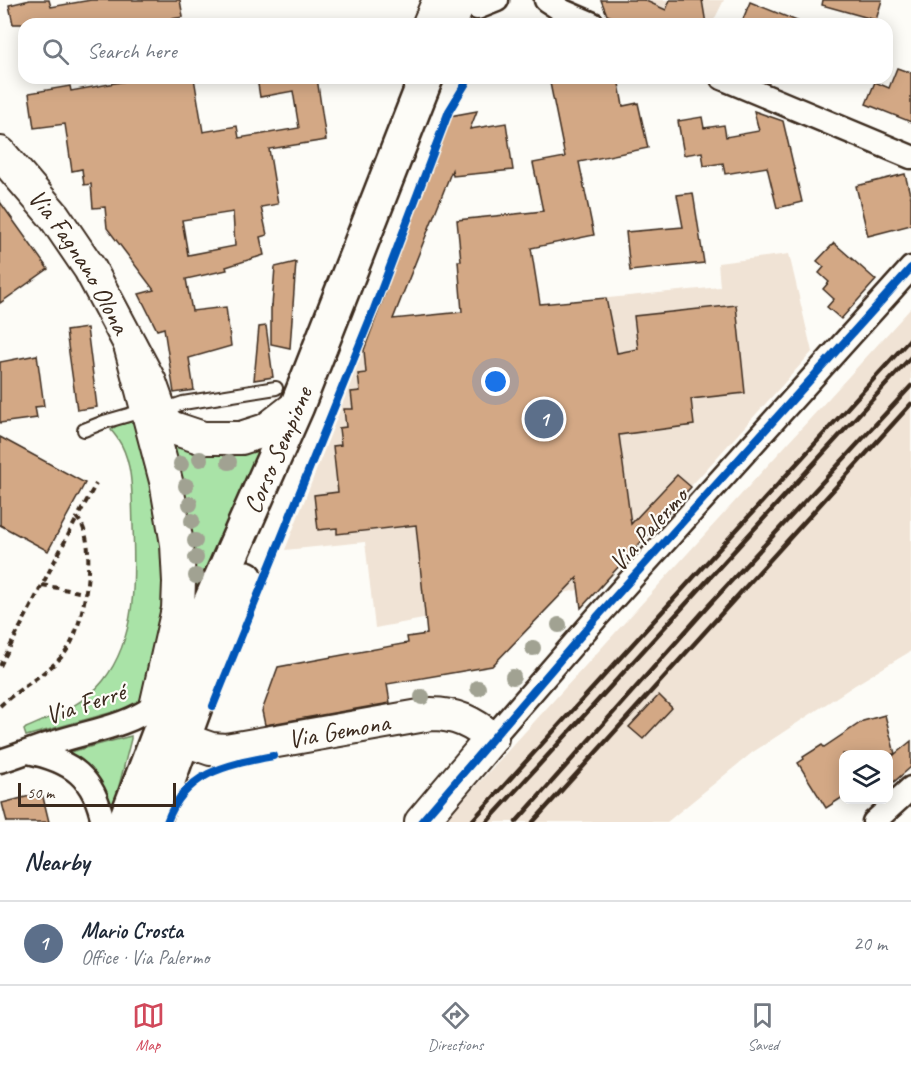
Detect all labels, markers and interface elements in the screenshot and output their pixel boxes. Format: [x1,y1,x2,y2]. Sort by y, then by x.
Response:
search box [18,18,893,84]
icon: search [39,35,72,68]
text: Search here [87,37,177,65]
street label: Via Fagnano Olona [21,182,138,341]
your location [481,367,510,396]
street label: Corso Sempione [236,381,320,519]
pin: 1 [524,396,564,442]
street label: Via Palermo [602,478,697,578]
street label: Via Ferré [41,674,133,732]
street label: Via Gemona [285,705,393,756]
map controls [839,750,893,804]
button: layers [839,750,893,804]
scale bar [18,780,176,808]
text: 50 m [27,783,54,803]
text: Nearby [24,845,89,878]
text: Mario Crosta [81,917,183,945]
text: 1 [39,931,48,956]
text: 20 m [853,931,887,956]
text: Office · Via Palermo [81,945,209,970]
tab: Map [132,999,165,1055]
tab: Directions [428,999,483,1055]
tab: Saved [746,999,779,1055]

